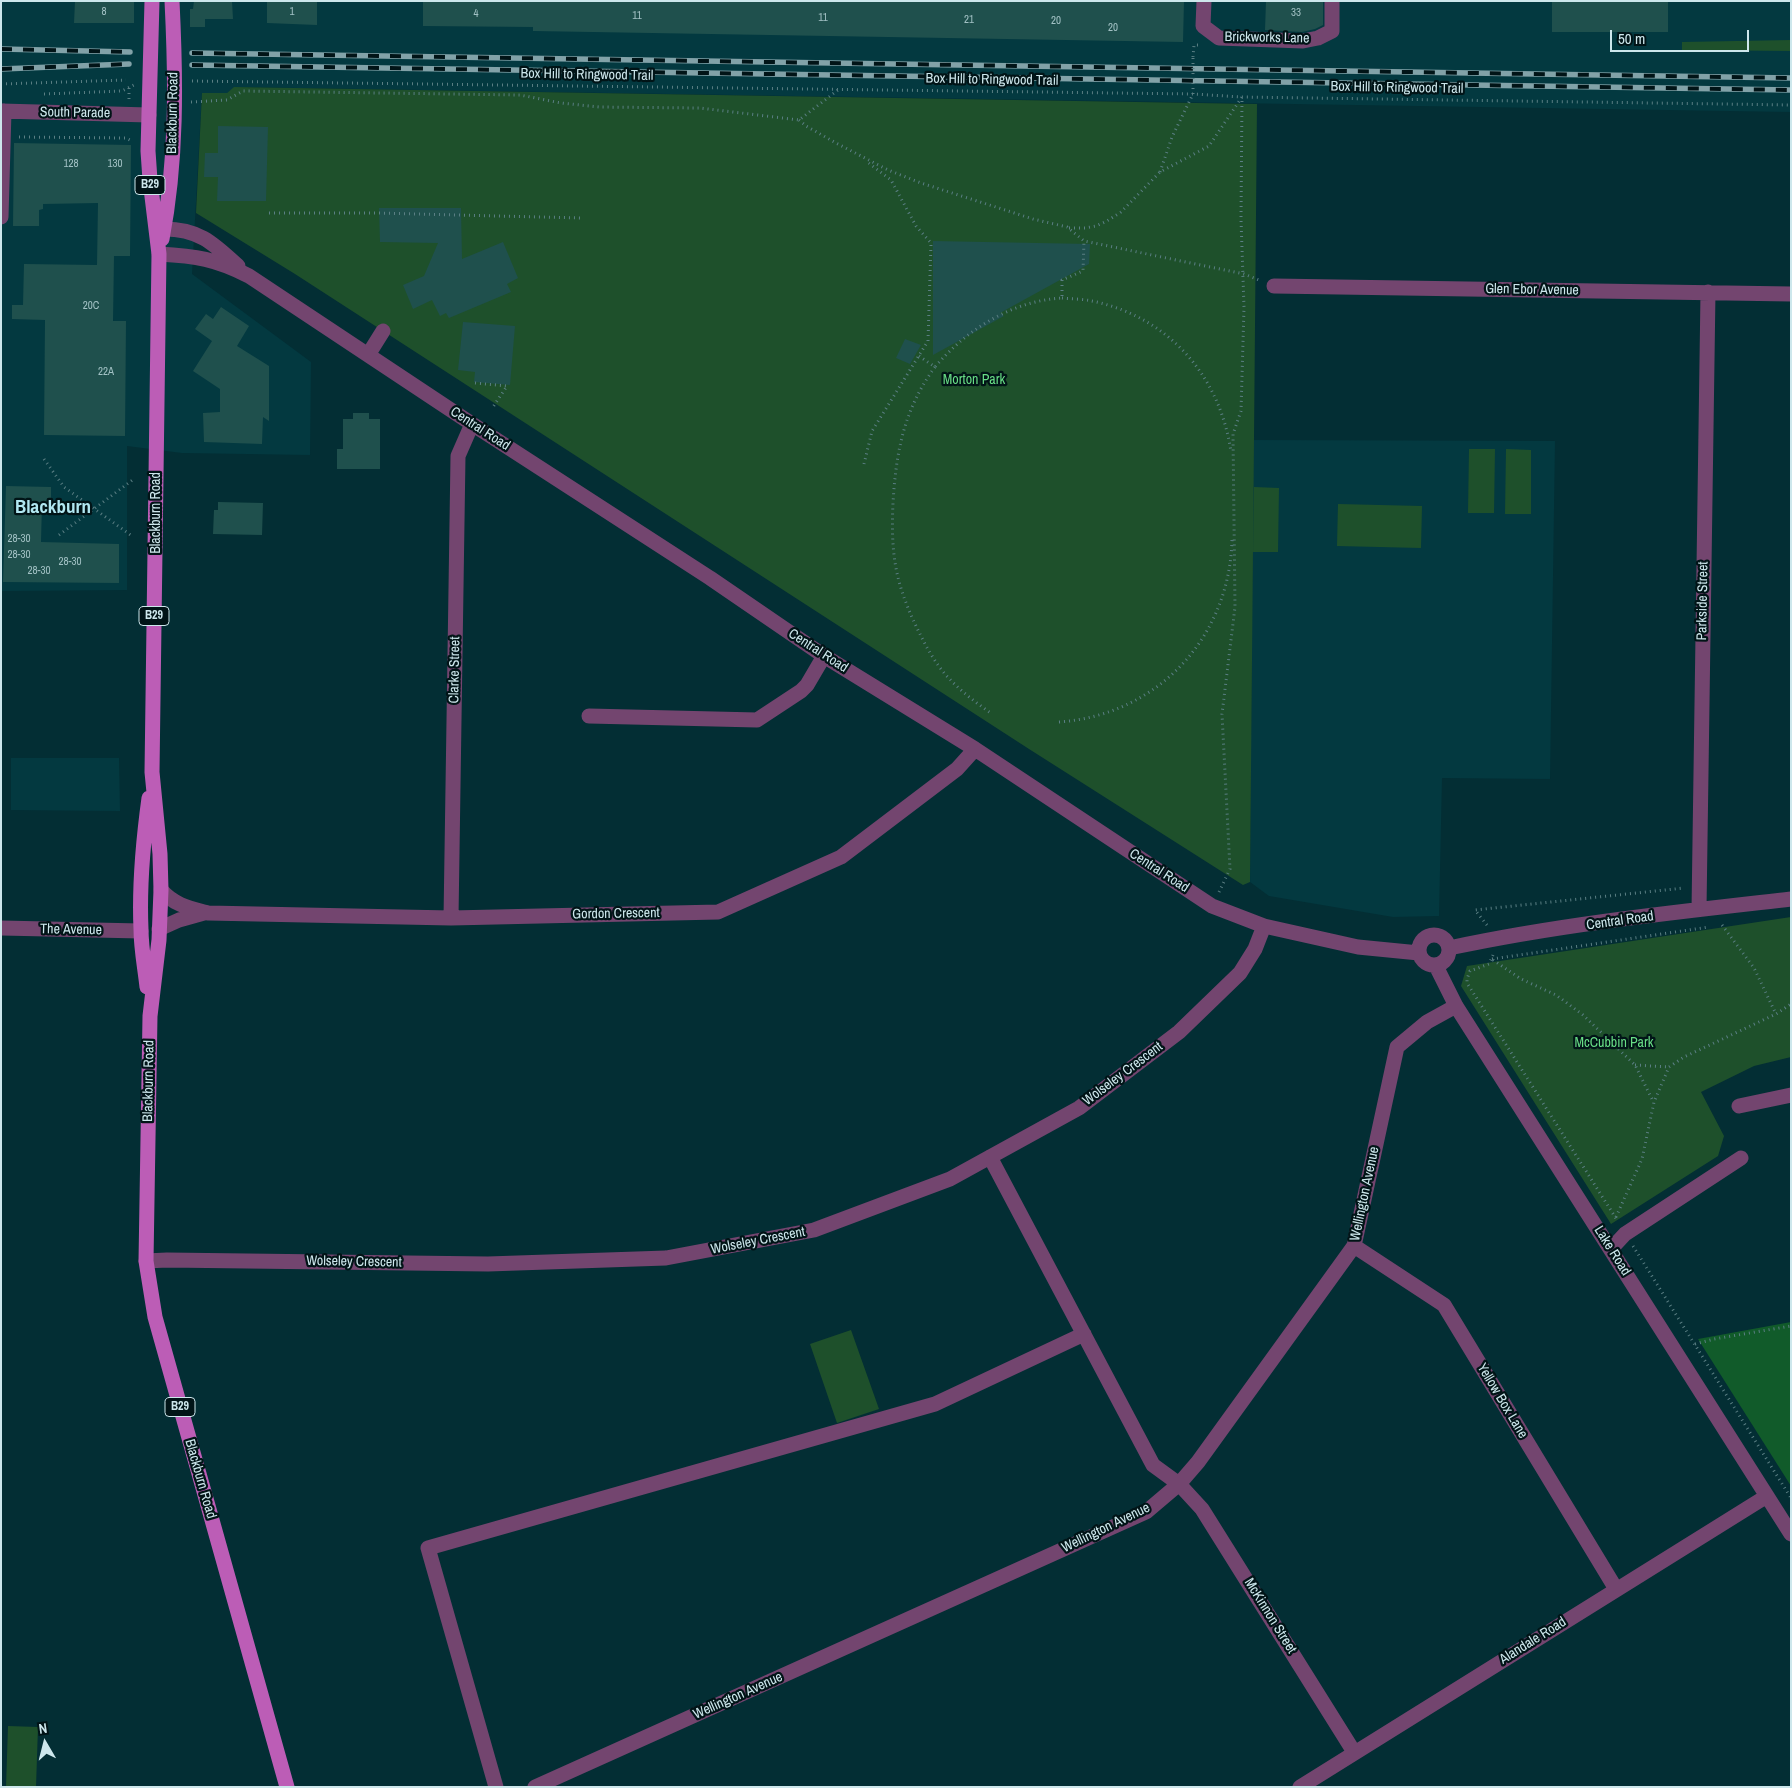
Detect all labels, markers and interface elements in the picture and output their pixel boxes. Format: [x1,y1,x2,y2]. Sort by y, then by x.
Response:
house number: 8 [101,5,107,19]
house number: 1 [289,5,295,19]
house number: 33 [1291,6,1301,20]
house number: 4 [473,7,479,21]
house number: 11 [632,9,642,23]
house number: 11 [818,11,828,25]
house number: 21 [964,13,974,27]
house number: 20 [1051,14,1061,28]
scale bar [1612,20,1751,52]
house number: 20 [1108,21,1118,35]
text: 50 m [1618,28,1645,49]
street label: Brickworks Lane [1224,29,1310,47]
street label: Box Hill to Ringwood Trail [520,65,654,85]
street label: Box Hill to Ringwood Trail [925,70,1059,90]
street label: Blackburn Road [164,72,182,154]
street label: Box Hill to Ringwood Trail [1330,78,1464,98]
street label: South Parade [40,104,110,122]
house number: 128 [63,157,79,171]
house number: 130 [107,157,123,171]
road number: B29 [135,176,165,194]
street label: Glen Ebor Avenue [1485,281,1579,299]
house number: 20C [83,299,99,313]
house number: 22A [98,365,114,379]
park label: Morton Park [943,372,1005,388]
street label: Central Road [447,404,513,454]
street label: Blackburn Road [148,472,164,554]
district label: Blackburn [15,497,91,519]
house number: 28-30 [7,532,31,546]
house number: 28-30 [7,548,31,562]
house number: 28-30 [58,555,82,569]
street label: Parkside Street [1694,561,1712,641]
house number: 28-30 [27,564,51,578]
road number: B29 [139,606,169,626]
street label: Central Road [785,626,851,676]
street label: Clarke Street [446,636,464,704]
street label: Central Road [1126,846,1192,896]
street label: Gordon Crescent [572,905,660,923]
street label: Central Road [1585,908,1655,934]
street label: The Avenue [40,921,102,939]
park label: McCubbin Park [1574,1035,1654,1051]
street label: Wolseley Crescent [1080,1039,1166,1109]
street label: Blackburn Road [140,1040,158,1122]
street label: Wellington Avenue [1347,1145,1383,1243]
street label: Lake Road [1590,1223,1634,1279]
street label: Wolseley Crescent [710,1224,806,1258]
street label: Wolseley Crescent [306,1253,402,1271]
street label: Yellow Box Lane [1473,1360,1531,1442]
road number: B29 [165,1398,195,1416]
street label: Blackburn Road [181,1437,219,1521]
street label: Wellington Avenue [1059,1499,1153,1557]
street label: McKinnon Street [1240,1575,1300,1657]
street label: Alandale Road [1497,1614,1569,1668]
street label: Wellington Avenue [691,1669,785,1723]
north arrow [20,1718,70,1768]
text: N [38,1719,48,1738]

